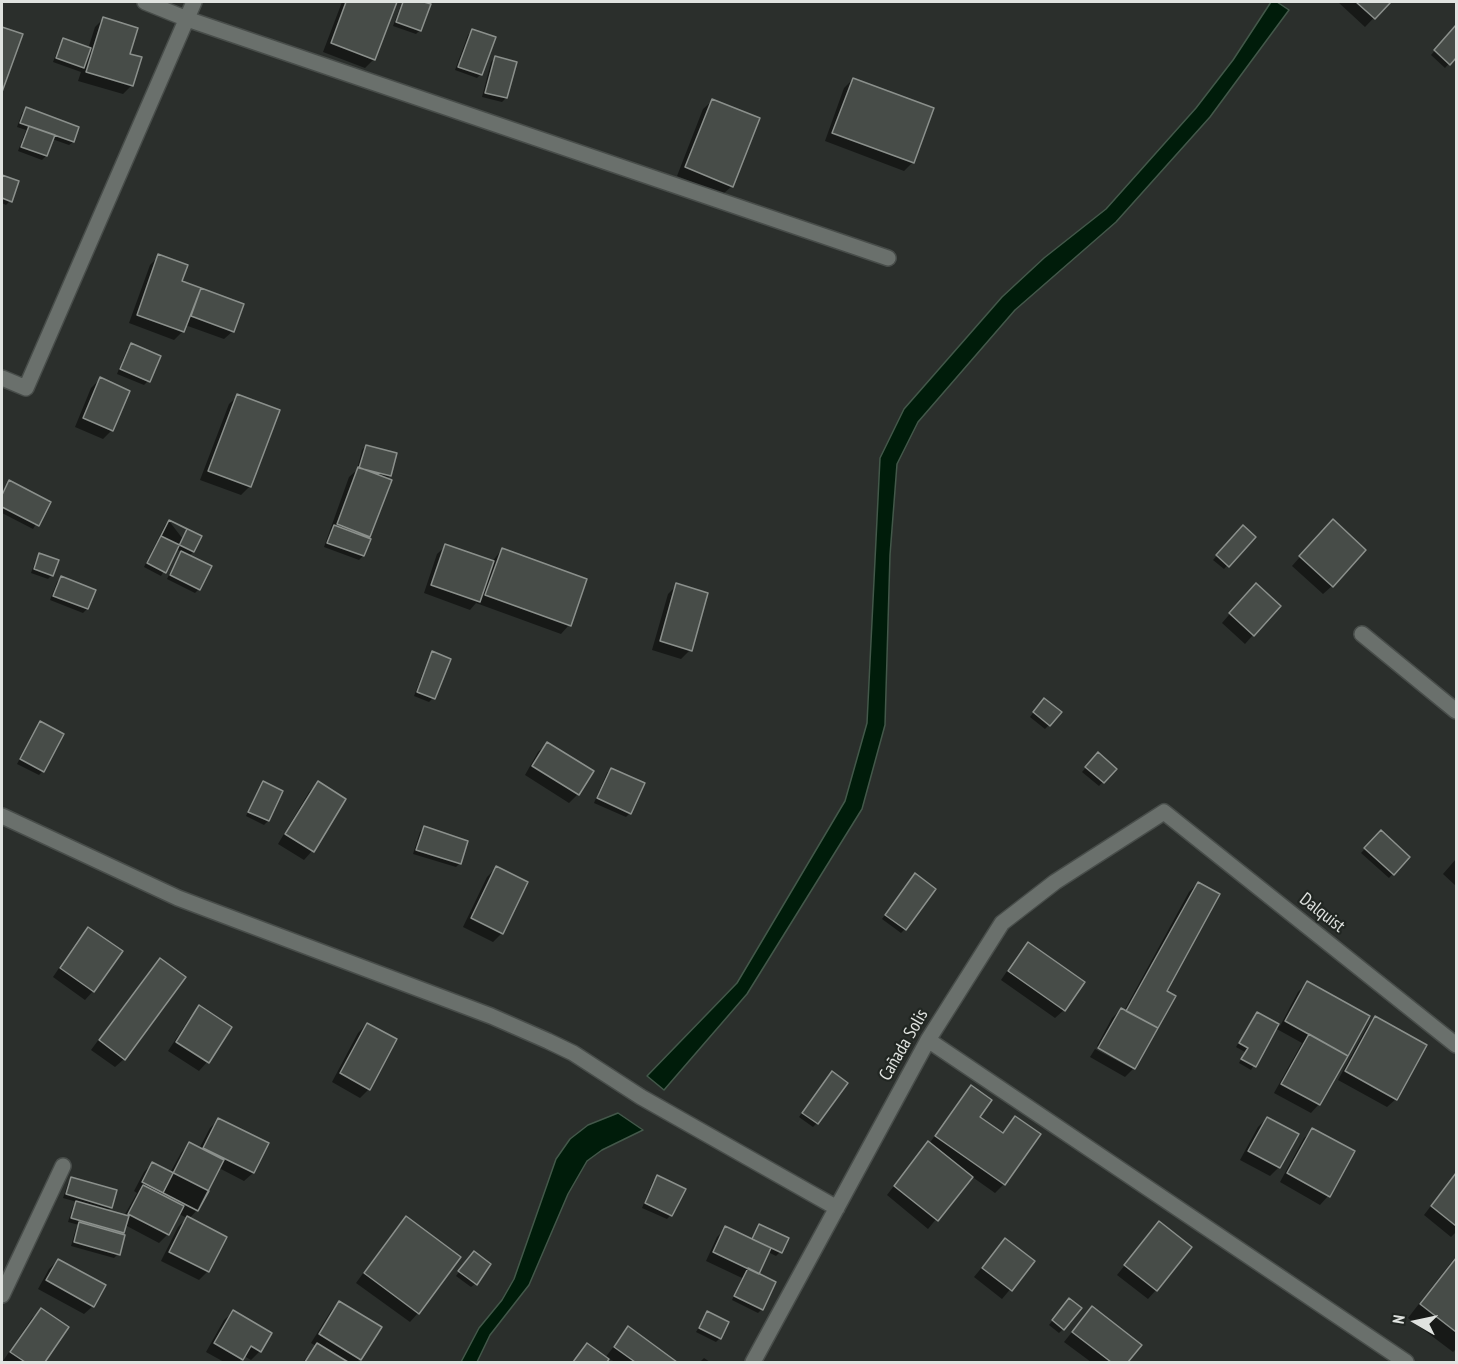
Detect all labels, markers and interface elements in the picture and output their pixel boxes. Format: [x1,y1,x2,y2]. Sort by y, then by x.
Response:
street label: Dalquist [1295,889,1349,937]
street label: Cañada Solis [875,1005,933,1085]
north arrow [1386,1292,1446,1352]
text: N [1388,1313,1409,1325]

